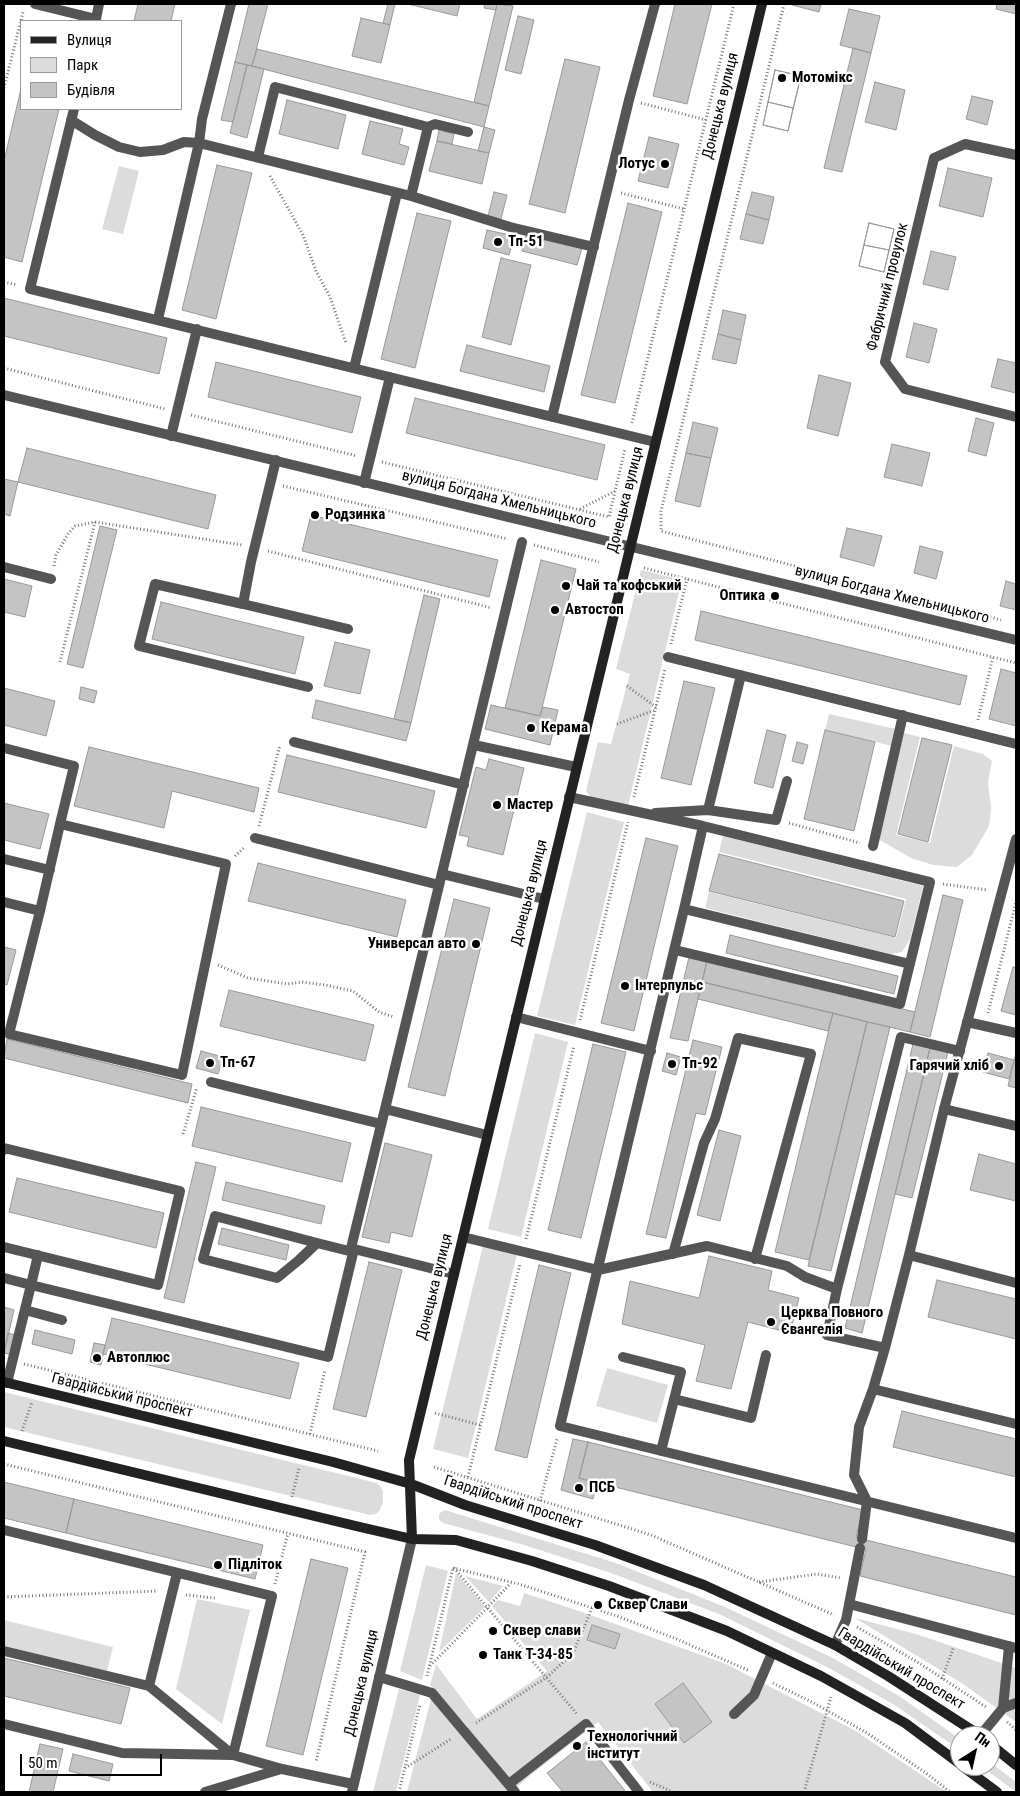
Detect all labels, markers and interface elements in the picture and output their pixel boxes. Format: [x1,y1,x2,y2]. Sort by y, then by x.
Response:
legend [20,20,182,110]
text: Вулиця [67,31,112,49]
street label: Донецька вулиця [699,51,743,161]
text: Парк [67,56,98,74]
place label: Мотомікс [792,69,853,87]
marker: Мотомікс [776,72,788,84]
text: Будівля [67,81,115,99]
place label: Лотус [618,155,655,173]
marker: Лотус [659,158,671,170]
street label: Фабричний провулок [863,221,913,353]
place label: Тп-51 [508,233,544,251]
marker: Тп-51 [492,236,504,248]
street label: Донецька вулиця [604,445,648,555]
street label: вулиця Богдана Хмельницького [400,467,598,533]
place label: Родзинка [325,506,385,524]
marker: Родзинка [309,509,321,521]
street label: вулиця Богдана Хмельницького [793,562,991,628]
place label: Чай та кофський [576,577,681,595]
marker: Чай та кофський [560,580,572,592]
place label: Оптика [720,587,765,605]
marker: Оптика [769,590,781,602]
place label: Автостоп [565,601,624,619]
marker: Автостоп [549,604,561,616]
place label: Керама [541,719,588,737]
marker: Керама [525,722,537,734]
place label: Мастер [507,796,553,814]
marker: Мастер [491,799,503,811]
street label: Донецька вулиця [508,838,552,948]
place label: Универсал авто [368,935,466,953]
marker: Универсал авто [470,938,482,950]
place label: Інтерпульс [635,977,703,995]
marker: Інтерпульс [619,980,631,992]
place label: Тп-67 [220,1054,256,1072]
place label: Тп-92 [682,1055,718,1073]
marker: Тп-67 [204,1057,216,1069]
place label: Гарячий хліб [910,1057,989,1075]
marker: Тп-92 [666,1058,678,1070]
marker: Гарячий хліб [993,1060,1005,1072]
street label: Донецька вулиця [413,1232,457,1342]
place label: Церква Повного Євангелія [781,1304,883,1339]
marker: Церква Повного Євангелія [765,1316,777,1328]
place label: Автоплюс [107,1349,170,1367]
marker: Автоплюс [91,1352,103,1364]
street label: Гвардійський проспект [50,1370,194,1422]
street label: Гвардійський проспект [441,1472,585,1534]
place label: ПСБ [589,1479,615,1497]
marker: ПСБ [573,1482,585,1494]
place label: Підліток [228,1556,282,1574]
marker: Підліток [212,1559,224,1571]
place label: Сквер Слави [608,1596,688,1614]
marker: Сквер Слави [592,1599,604,1611]
place label: Сквер слави [503,1622,581,1640]
street label: Гвардійський проспект [834,1624,968,1714]
marker: Сквер слави [487,1625,499,1637]
street label: Донецька вулиця [341,1628,383,1738]
place label: Танк Т-34-85 [493,1646,573,1664]
marker: Танк Т-34-85 [477,1649,489,1661]
north arrow [950,1726,1000,1776]
place label: Технологічний інститут [587,1728,677,1763]
text: Пн [972,1729,994,1751]
marker: Технологічний інститут [571,1740,583,1752]
scale bar [22,1744,165,1776]
text: 50 m [28,1754,58,1772]

